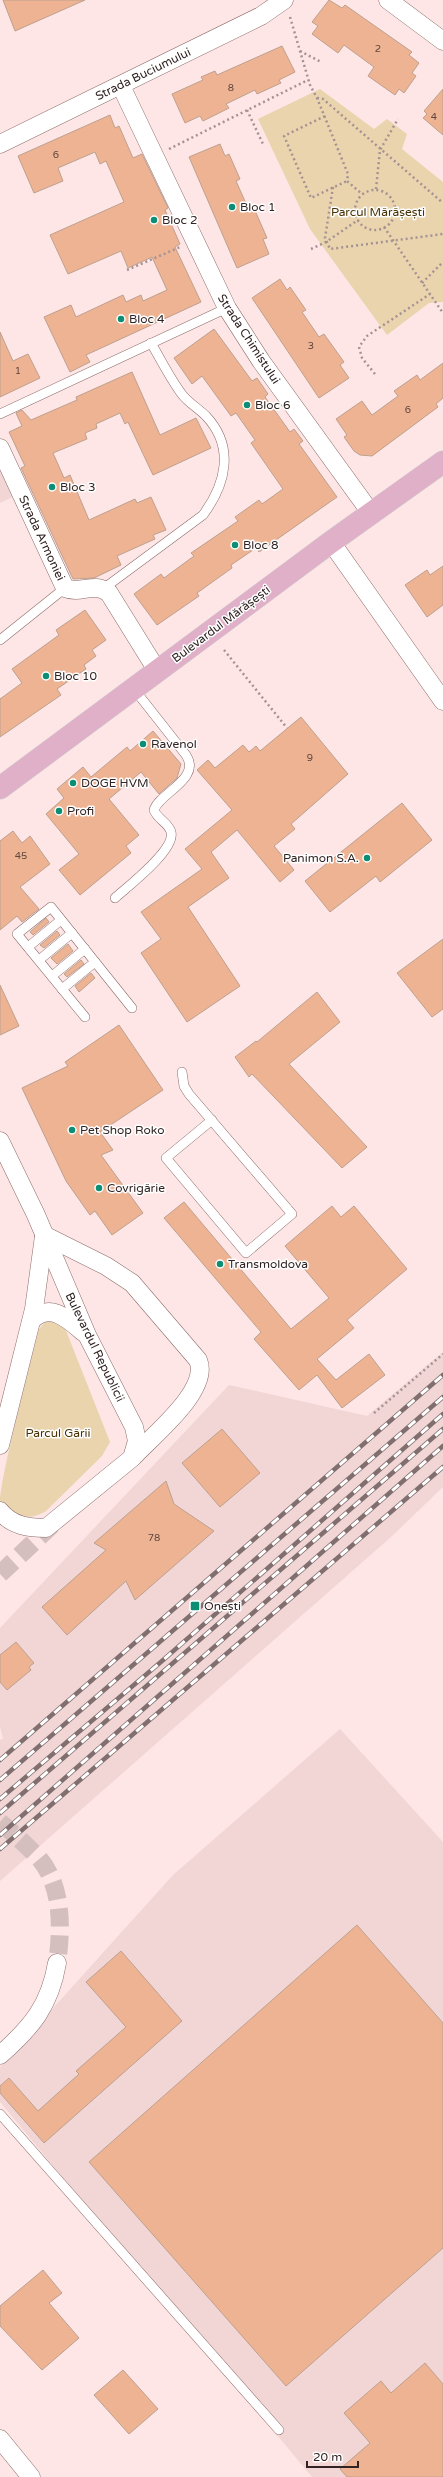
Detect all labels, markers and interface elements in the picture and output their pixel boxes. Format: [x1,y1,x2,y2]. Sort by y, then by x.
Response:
house number: 2 [375,43,381,55]
street label: Strada Buciumului [93,45,193,103]
house number: 8 [228,82,234,94]
house number: 4 [431,111,437,123]
house number: 6 [53,149,59,161]
place label: Bloc 1 [240,200,276,214]
marker: Bloc 1 [227,202,237,212]
park label: Parcul Mărășești [331,205,425,219]
place label: Bloc 2 [162,213,198,227]
marker: Bloc 2 [149,215,159,225]
street label: Strada Chimistului [215,292,283,386]
place label: Bloc 4 [129,312,165,326]
marker: Bloc 4 [116,314,126,324]
house number: 3 [308,340,314,352]
house number: 1 [15,365,21,377]
place label: Bloc 6 [255,398,291,412]
marker: Bloc 6 [242,400,252,410]
house number: 6 [405,404,411,416]
place label: Bloc 3 [60,480,96,494]
marker: Bloc 3 [47,482,57,492]
street label: Strada Armoniei [16,493,68,583]
place label: Bloc 8 [243,538,279,552]
marker: Bloc 8 [230,540,240,550]
street label: Bulevardul Mărășești [169,583,273,665]
place label: Bloc 10 [54,669,98,683]
marker: Bloc 10 [41,671,51,681]
place label: Ravenol [151,737,197,751]
marker: Ravenol [138,739,148,749]
house number: 9 [307,752,313,764]
place label: DOGE HVM [81,776,149,790]
marker: DOGE HVM [68,778,78,788]
place label: Profi [67,804,94,818]
marker: Profi [54,806,64,816]
house number: 45 [15,850,27,862]
place label: Panimon S.A. [283,851,359,865]
marker: Panimon S.A. [362,853,372,863]
place label: Pet Shop Roko [80,1123,165,1137]
marker: Pet Shop Roko [67,1125,77,1135]
place label: Covrigărie [107,1181,165,1195]
marker: Covrigărie [94,1183,104,1193]
place label: Transmoldova [228,1257,308,1271]
marker: Transmoldova [215,1259,225,1269]
street label: Bulevardul Republicii [62,1290,128,1404]
park label: Parcul Gării [25,1426,91,1440]
house number: 78 [148,1532,160,1544]
place label: Onești [204,1599,241,1613]
marker: Onești [189,1600,201,1612]
scale bar [307,2443,358,2469]
text: 20 m [313,2450,342,2464]

